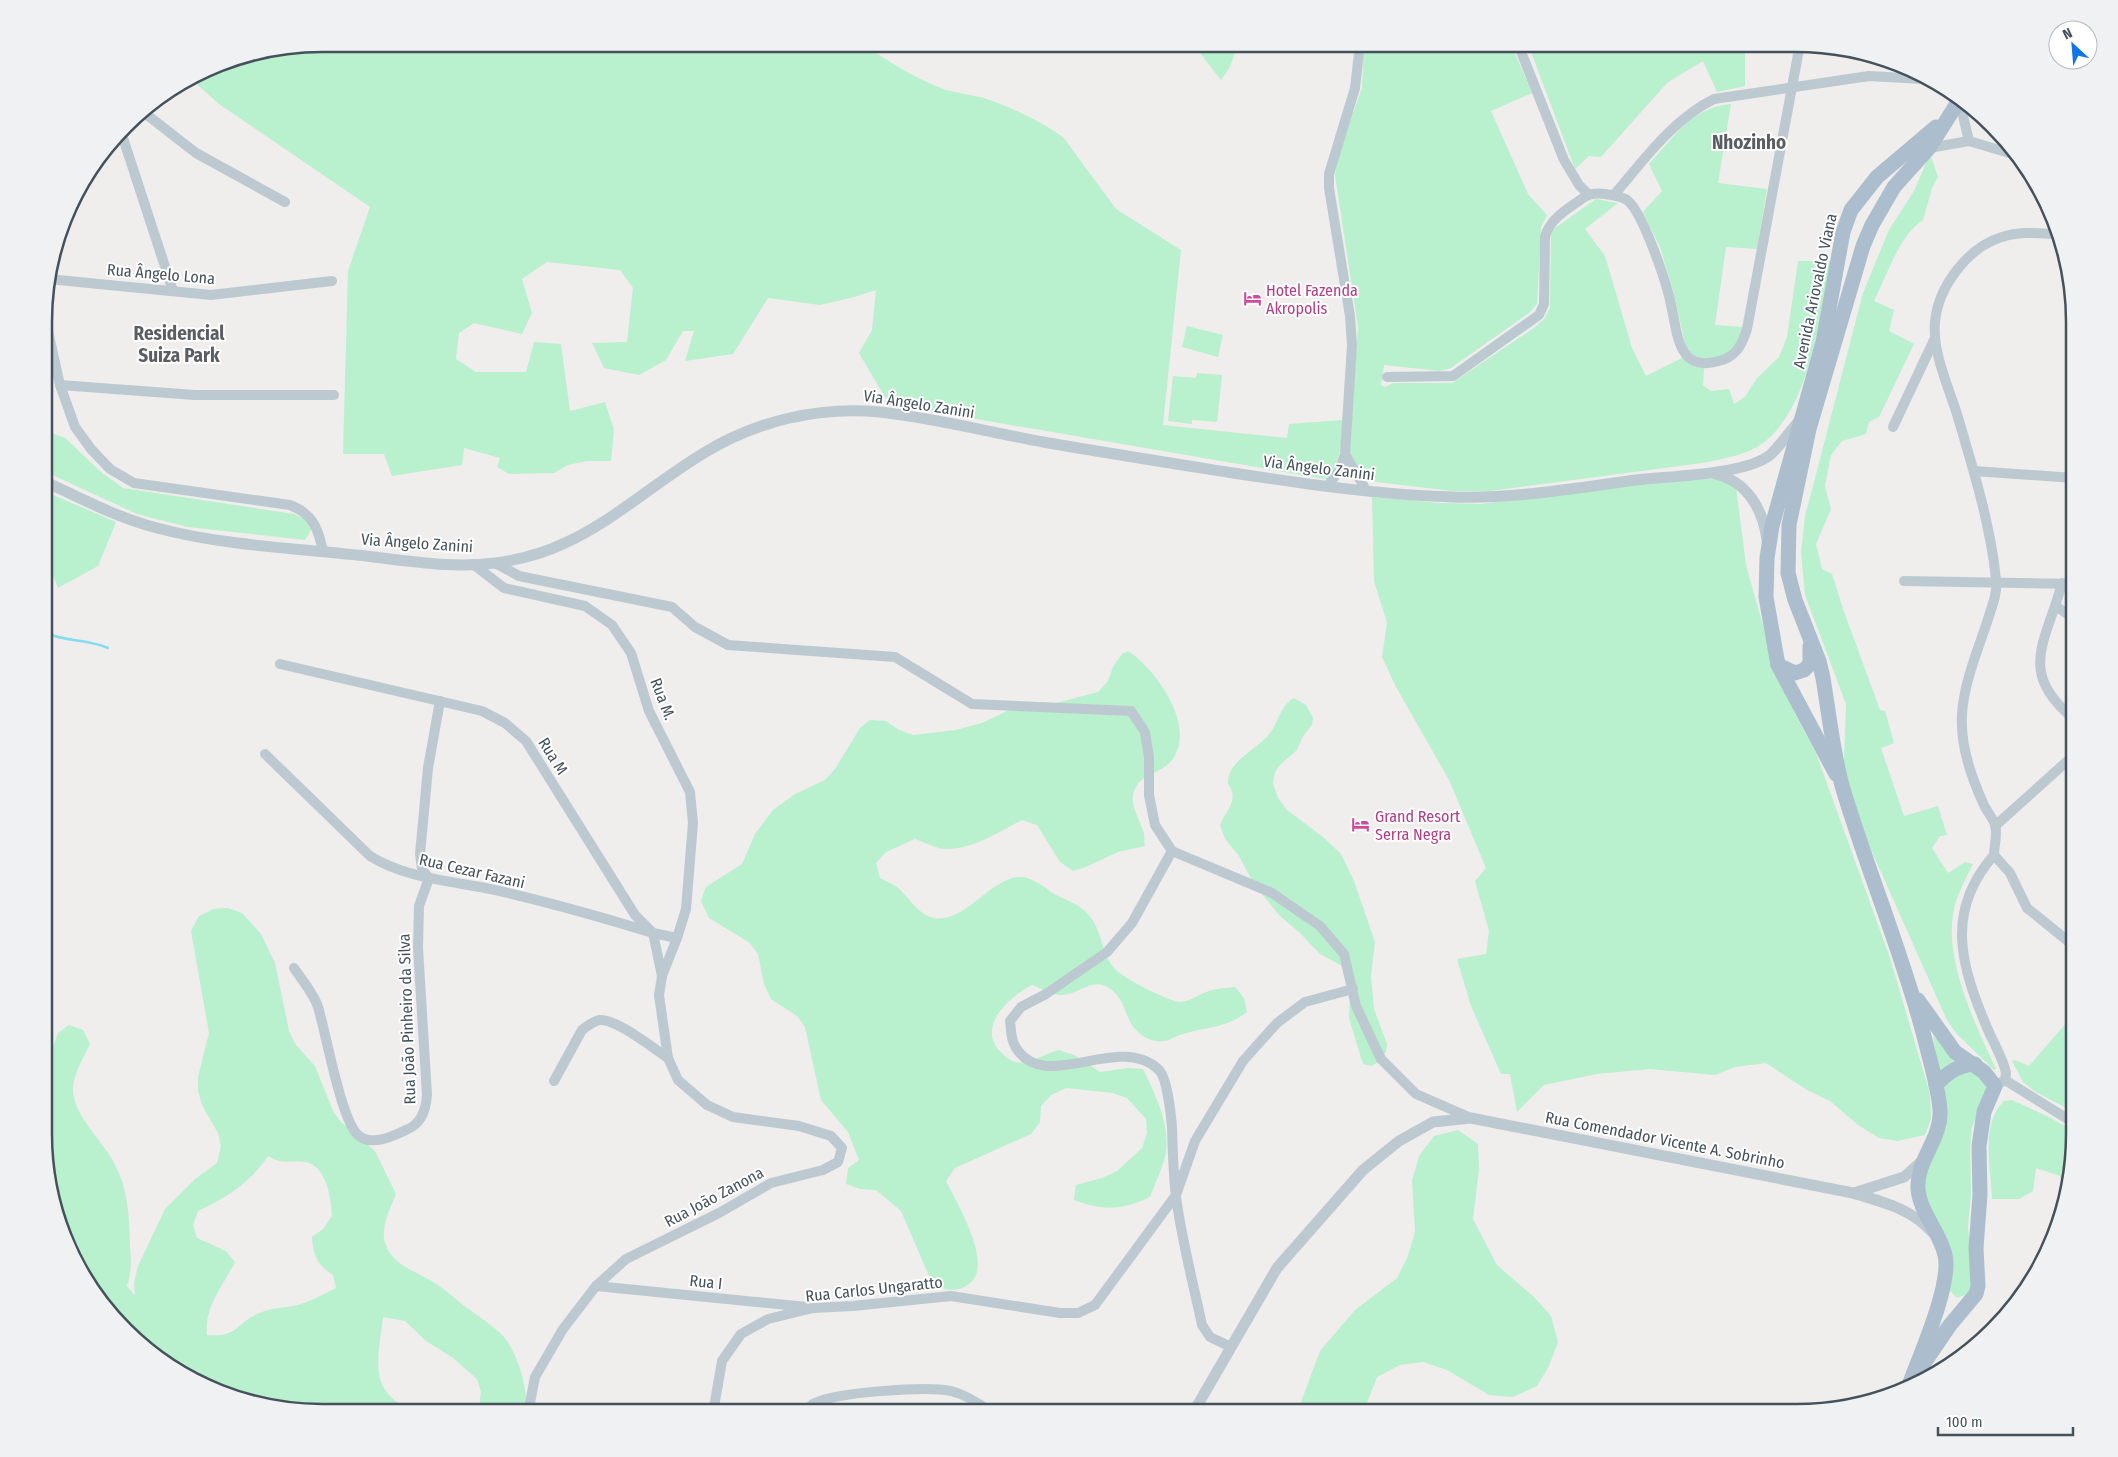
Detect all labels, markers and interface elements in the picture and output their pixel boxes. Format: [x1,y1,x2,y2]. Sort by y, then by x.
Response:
north arrow [2048,20,2098,70]
text: N [2060,24,2075,43]
district label: Nhozinho [1712,131,1786,154]
street label: Avenida Ariovaldo Viana [1789,212,1841,370]
street label: Rua Ângelo Lona [106,260,216,288]
place label: Hotel Fazenda Akropolis [1266,281,1358,318]
hotel icon: Hotel Fazenda Akropolis [1242,289,1262,309]
district label: Residencial Suiza Park [134,322,225,367]
street label: Via Ângelo Zanini [862,386,976,422]
street label: Via Ângelo Zanini [1262,452,1376,484]
street label: Via Ângelo Zanini [360,530,474,556]
street label: Rua M. [646,675,680,723]
street label: Rua M [534,734,572,778]
place label: Grand Resort Serra Negra [1375,807,1461,844]
hotel icon: Grand Resort Serra Negra [1351,815,1371,835]
street label: Rua Cezar Fazani [417,850,527,892]
street label: Rua João Pinheiro da Silva [395,933,419,1105]
street label: Rua Comendador Vicente A. Sobrinho [1544,1107,1786,1173]
street label: Rua João Zanona [661,1163,767,1231]
street label: Rua I [689,1271,723,1293]
street label: Rua Carlos Ungaratto [805,1272,943,1306]
scale bar [1938,1404,2073,1436]
text: 100 m [1946,1413,1983,1431]

